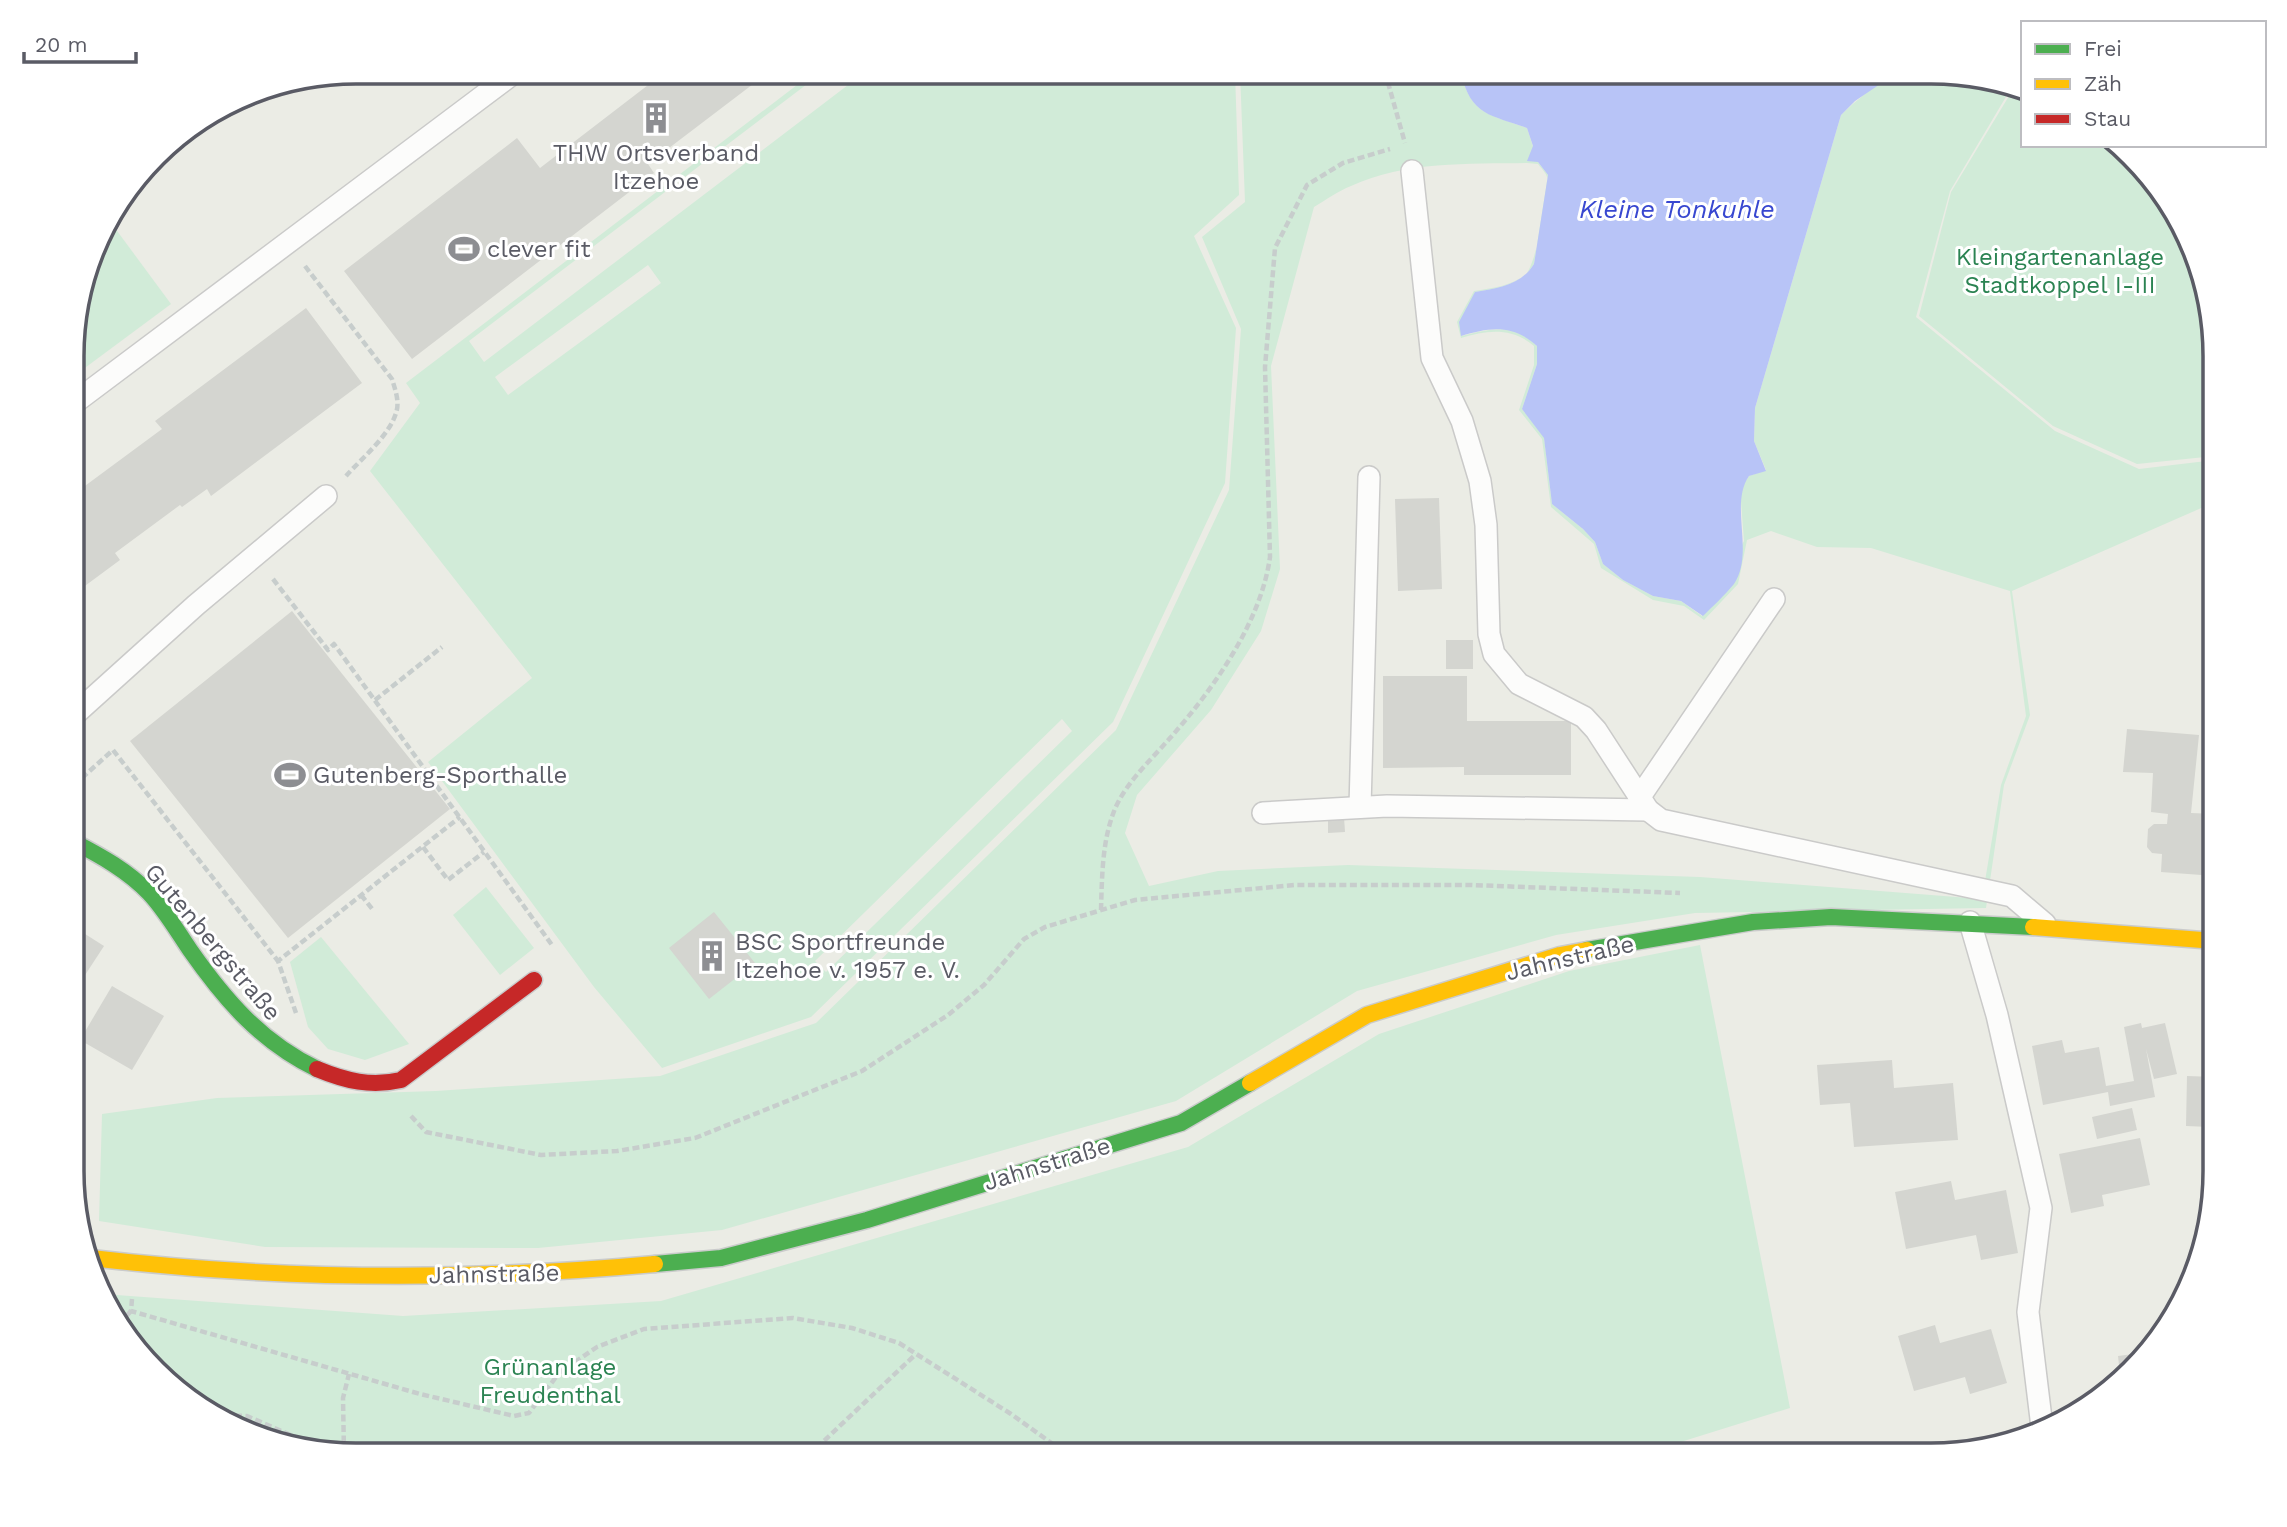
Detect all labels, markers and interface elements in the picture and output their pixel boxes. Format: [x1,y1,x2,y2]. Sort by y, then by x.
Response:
scale bar [24,21,136,65]
legend [2021,21,2266,147]
text: 20 m [35,32,87,57]
text: Frei [2084,36,2122,61]
text: Zäh [2084,71,2122,96]
building icon: THW Ortsverband Itzehoe [639,101,673,135]
text: Stau [2084,106,2131,131]
place label: THW Ortsverband Itzehoe [553,139,759,195]
water label: Kleine Tonkuhle [1579,194,1775,224]
sports icon: clever fit [447,232,481,266]
place label: clever fit [487,235,590,263]
park label: Kleingartenanlage Stadtkoppel I-III [1956,243,2164,299]
sports icon: Gutenberg-Sporthalle [273,758,307,792]
place label: Gutenberg-Sporthalle [313,761,567,789]
street label: Gutenbergstraße [139,858,287,1026]
place label: BSC Sportfreunde Itzehoe v. 1957 e. V. [735,928,960,984]
street label: Jahnstraße [1503,930,1637,986]
building icon: BSC Sportfreunde Itzehoe v. 1957 e. V. [695,939,729,973]
street label: Jahnstraße [980,1131,1114,1197]
street label: Jahnstraße [428,1259,560,1289]
park label: Grünanlage Freudenthal [479,1353,621,1409]

